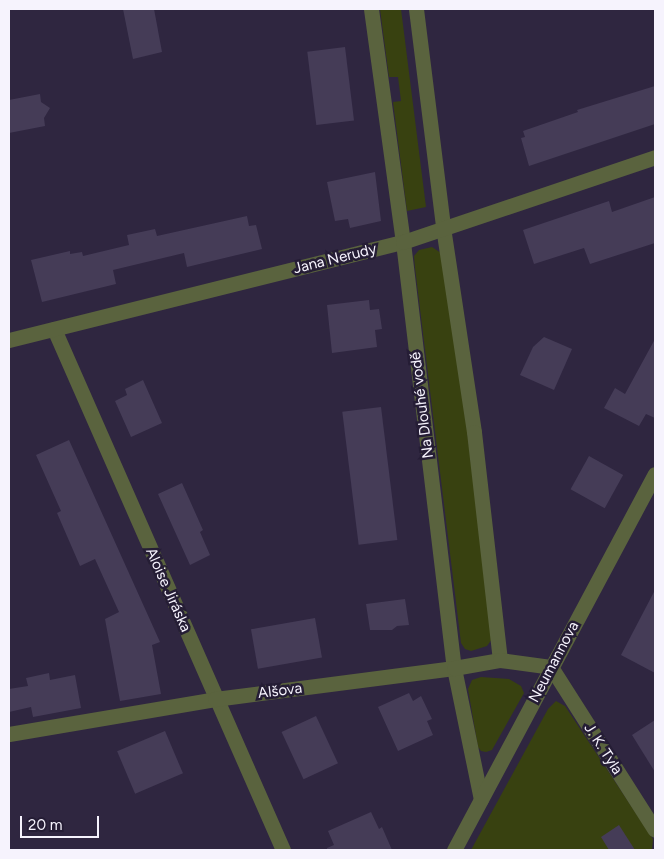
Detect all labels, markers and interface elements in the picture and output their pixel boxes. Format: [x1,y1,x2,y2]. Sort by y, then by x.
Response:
street label: Jana Nerudy [292,240,378,278]
street label: Na Dlouhé vodě [407,351,437,459]
street label: Aloise Jiráska [141,545,195,635]
street label: Neumannova [525,618,583,706]
street label: Alšova [257,679,303,703]
street label: J. K. Tyla [580,720,626,778]
scale bar [22,806,101,838]
text: 20 m [28,816,62,834]

